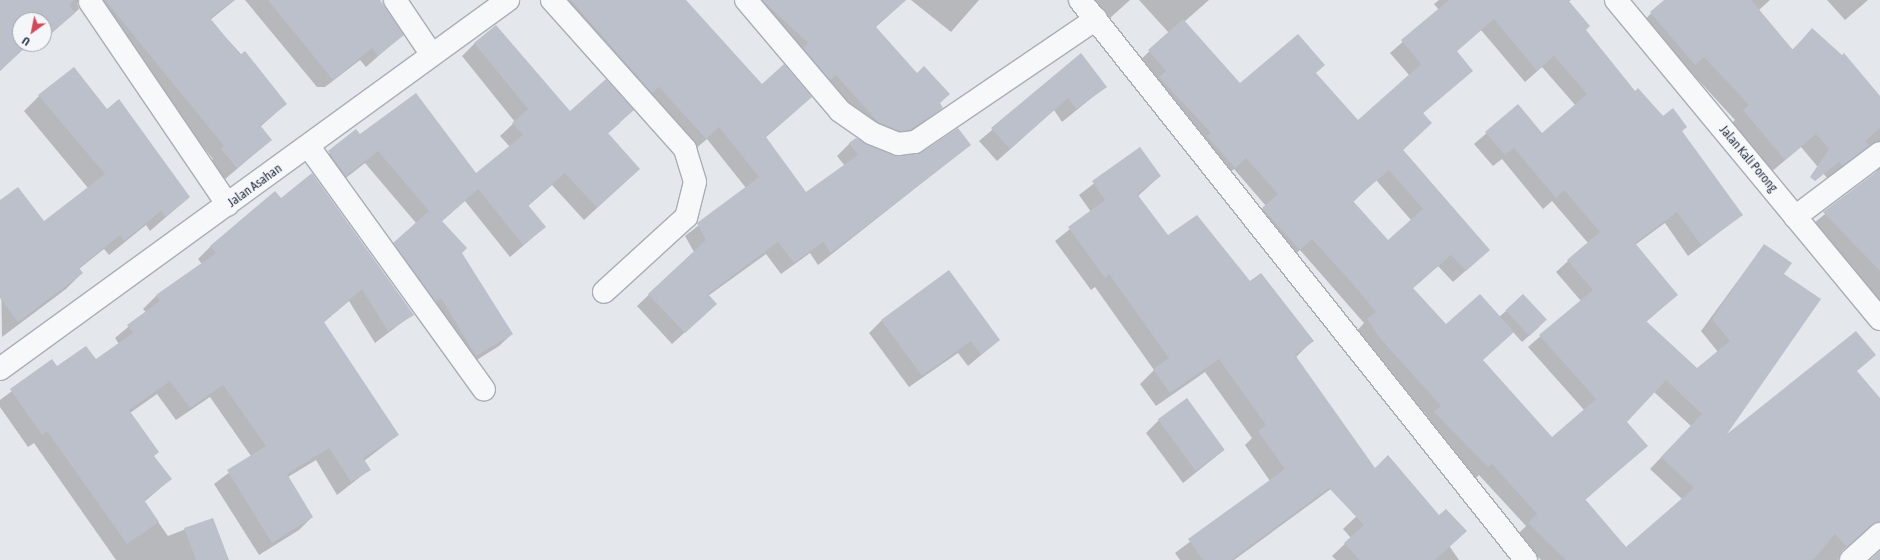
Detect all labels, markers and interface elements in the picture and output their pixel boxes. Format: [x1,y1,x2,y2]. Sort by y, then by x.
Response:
north arrow [12,12,52,52]
text: U [20,34,32,48]
street label: Jalan Kali Porong [1716,122,1780,196]
street label: Jalan Asahan [225,161,285,211]

